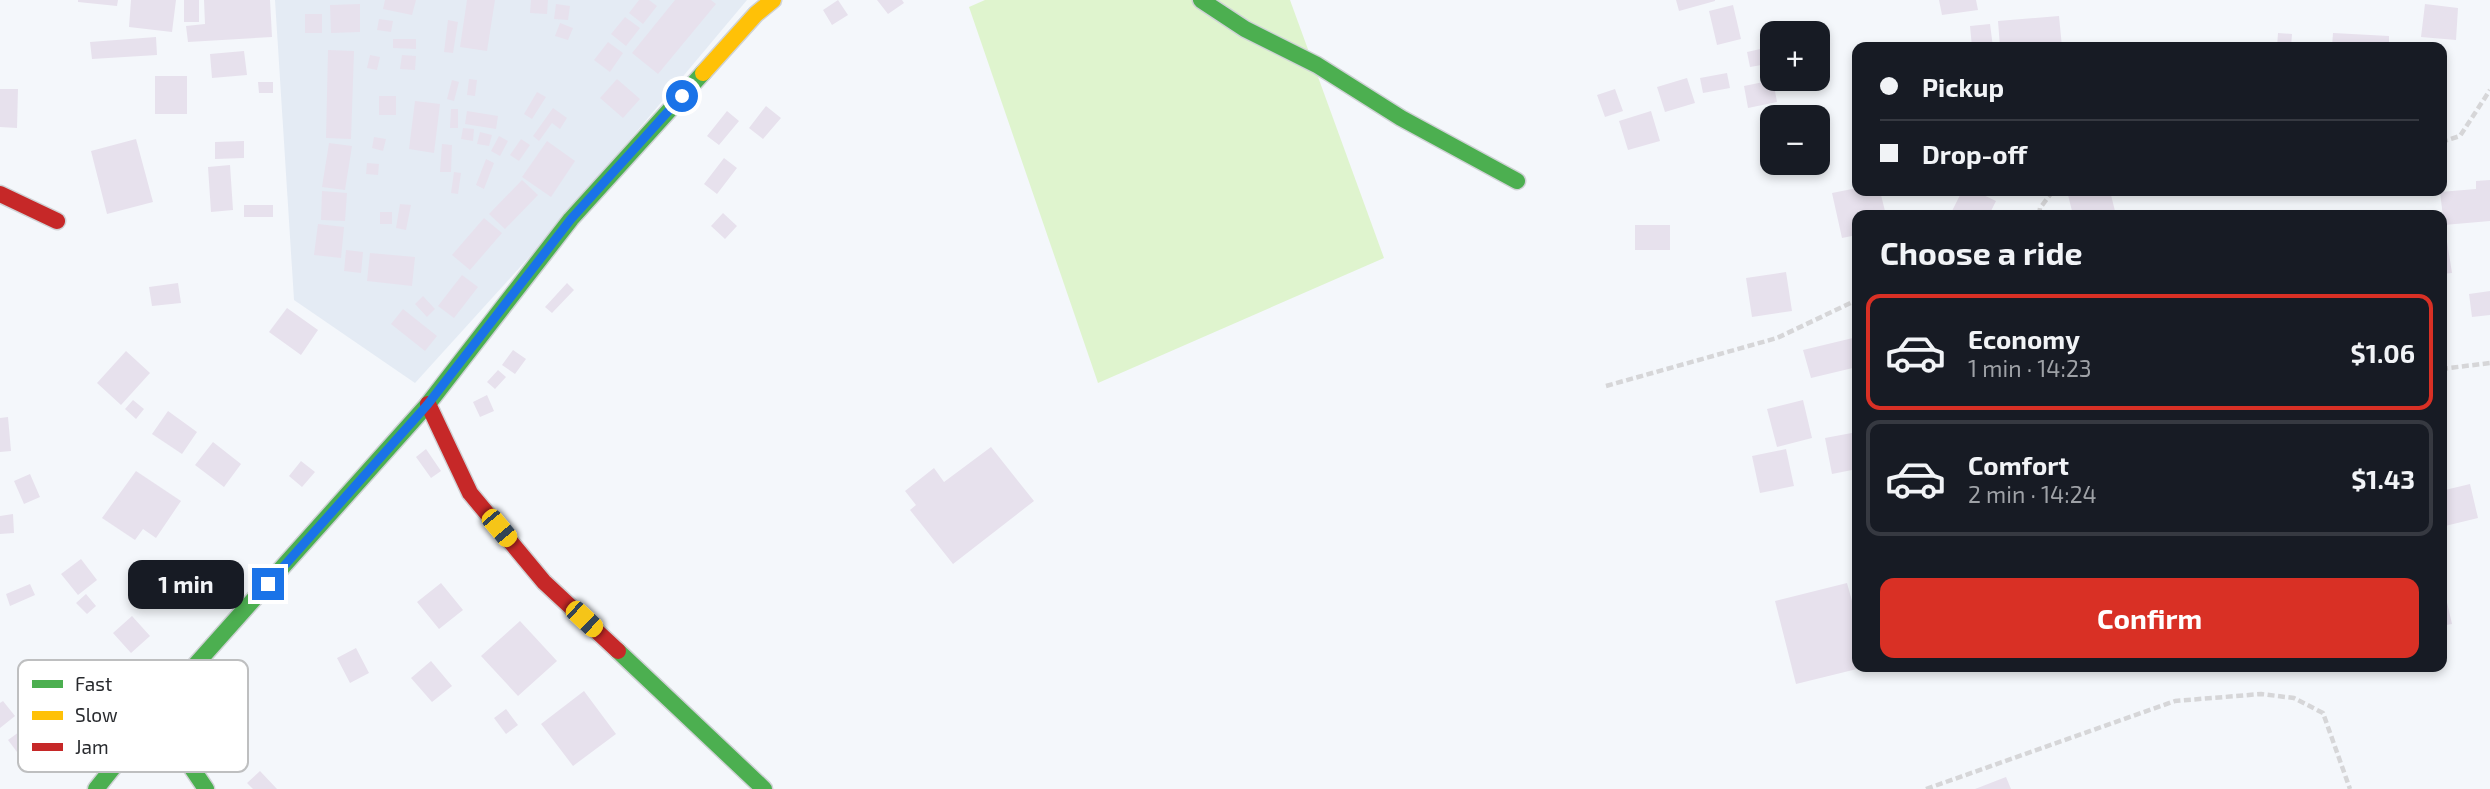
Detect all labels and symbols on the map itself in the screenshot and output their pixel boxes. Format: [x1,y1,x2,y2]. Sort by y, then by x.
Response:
route start [666,80,698,112]
car [478,505,521,551]
callout: 1 min [128,560,244,608]
route end [252,568,284,600]
car [562,597,607,641]
legend [18,660,248,772]
text: Fast [75,672,112,695]
text: Slow [75,703,118,726]
text: Jam [75,735,109,758]

